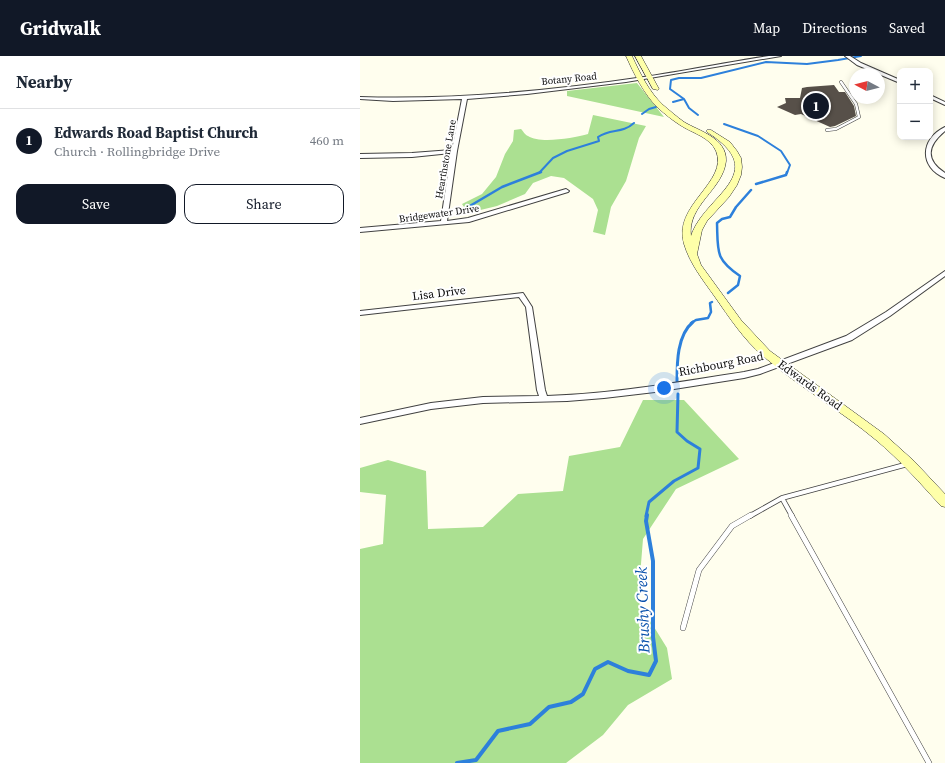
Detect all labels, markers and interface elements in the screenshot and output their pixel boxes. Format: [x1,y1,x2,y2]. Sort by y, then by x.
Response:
text: Gridwalk [20,15,101,41]
text: Map [753,18,780,38]
text: Directions [802,18,867,38]
text: Saved [889,18,925,38]
north arrow [849,68,885,104]
map controls [897,68,933,140]
button: + [897,68,933,104]
street label: Botany Road [541,69,598,88]
text: Nearby [16,70,72,94]
pin: 1 [803,91,829,121]
button: − [897,104,933,140]
street label: Hearthstone Lane [432,118,459,200]
text: Edwards Road Baptist Church [54,122,258,143]
text: 1 [25,132,33,149]
text: 460 m [310,132,344,149]
text: Church · Rollingbridge Drive [54,143,220,160]
button: Save [16,184,176,224]
button: Share [184,184,344,224]
street label: Bridgewater Drive [398,201,480,226]
street label: Lisa Drive [411,282,467,304]
street label: Richbourg Road [677,348,765,380]
street label: Edwards Road [775,356,846,414]
your location [654,378,674,398]
water label: Brushy Creek [629,566,655,655]

